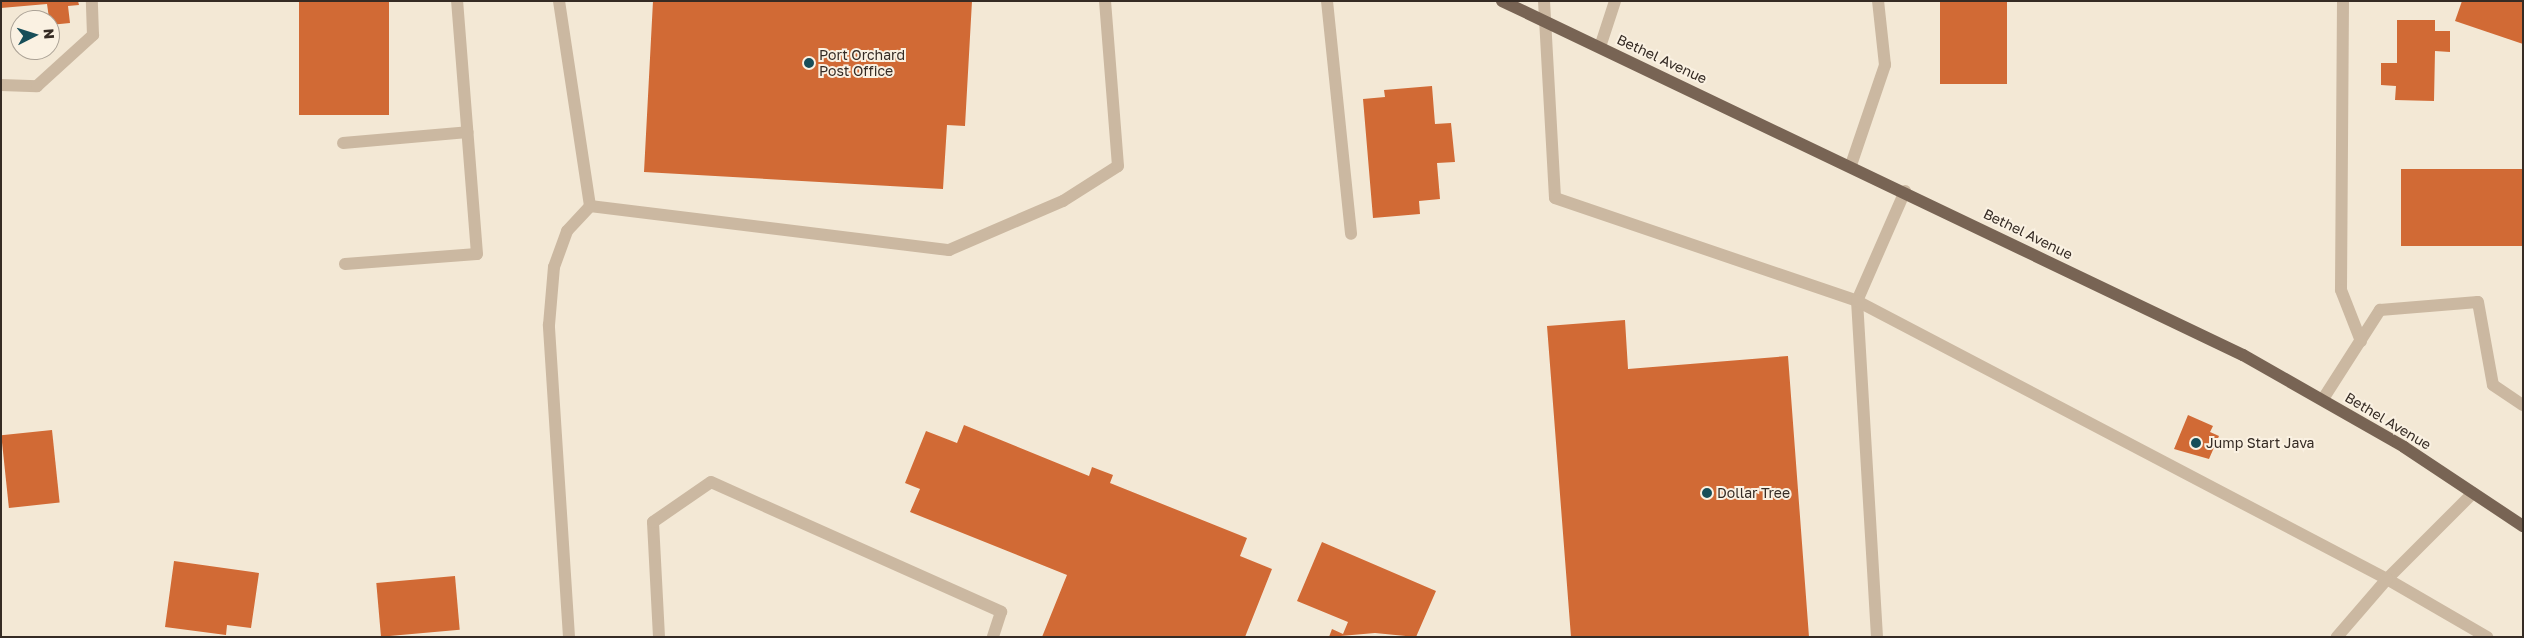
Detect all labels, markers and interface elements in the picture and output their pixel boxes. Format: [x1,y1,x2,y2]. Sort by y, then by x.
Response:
north arrow [10,10,60,60]
text: N [41,28,58,40]
street label: Bethel Avenue [1614,31,1710,87]
place label: Port Orchard Post Office [819,47,905,80]
marker: Port Orchard Post Office [803,57,815,69]
street label: Bethel Avenue [1981,205,2075,263]
street label: Bethel Avenue [2342,389,2434,453]
place label: Jump Start Java [2206,435,2314,451]
marker: Jump Start Java [2190,437,2202,449]
place label: Dollar Tree [1717,485,1790,501]
marker: Dollar Tree [1701,487,1713,499]

